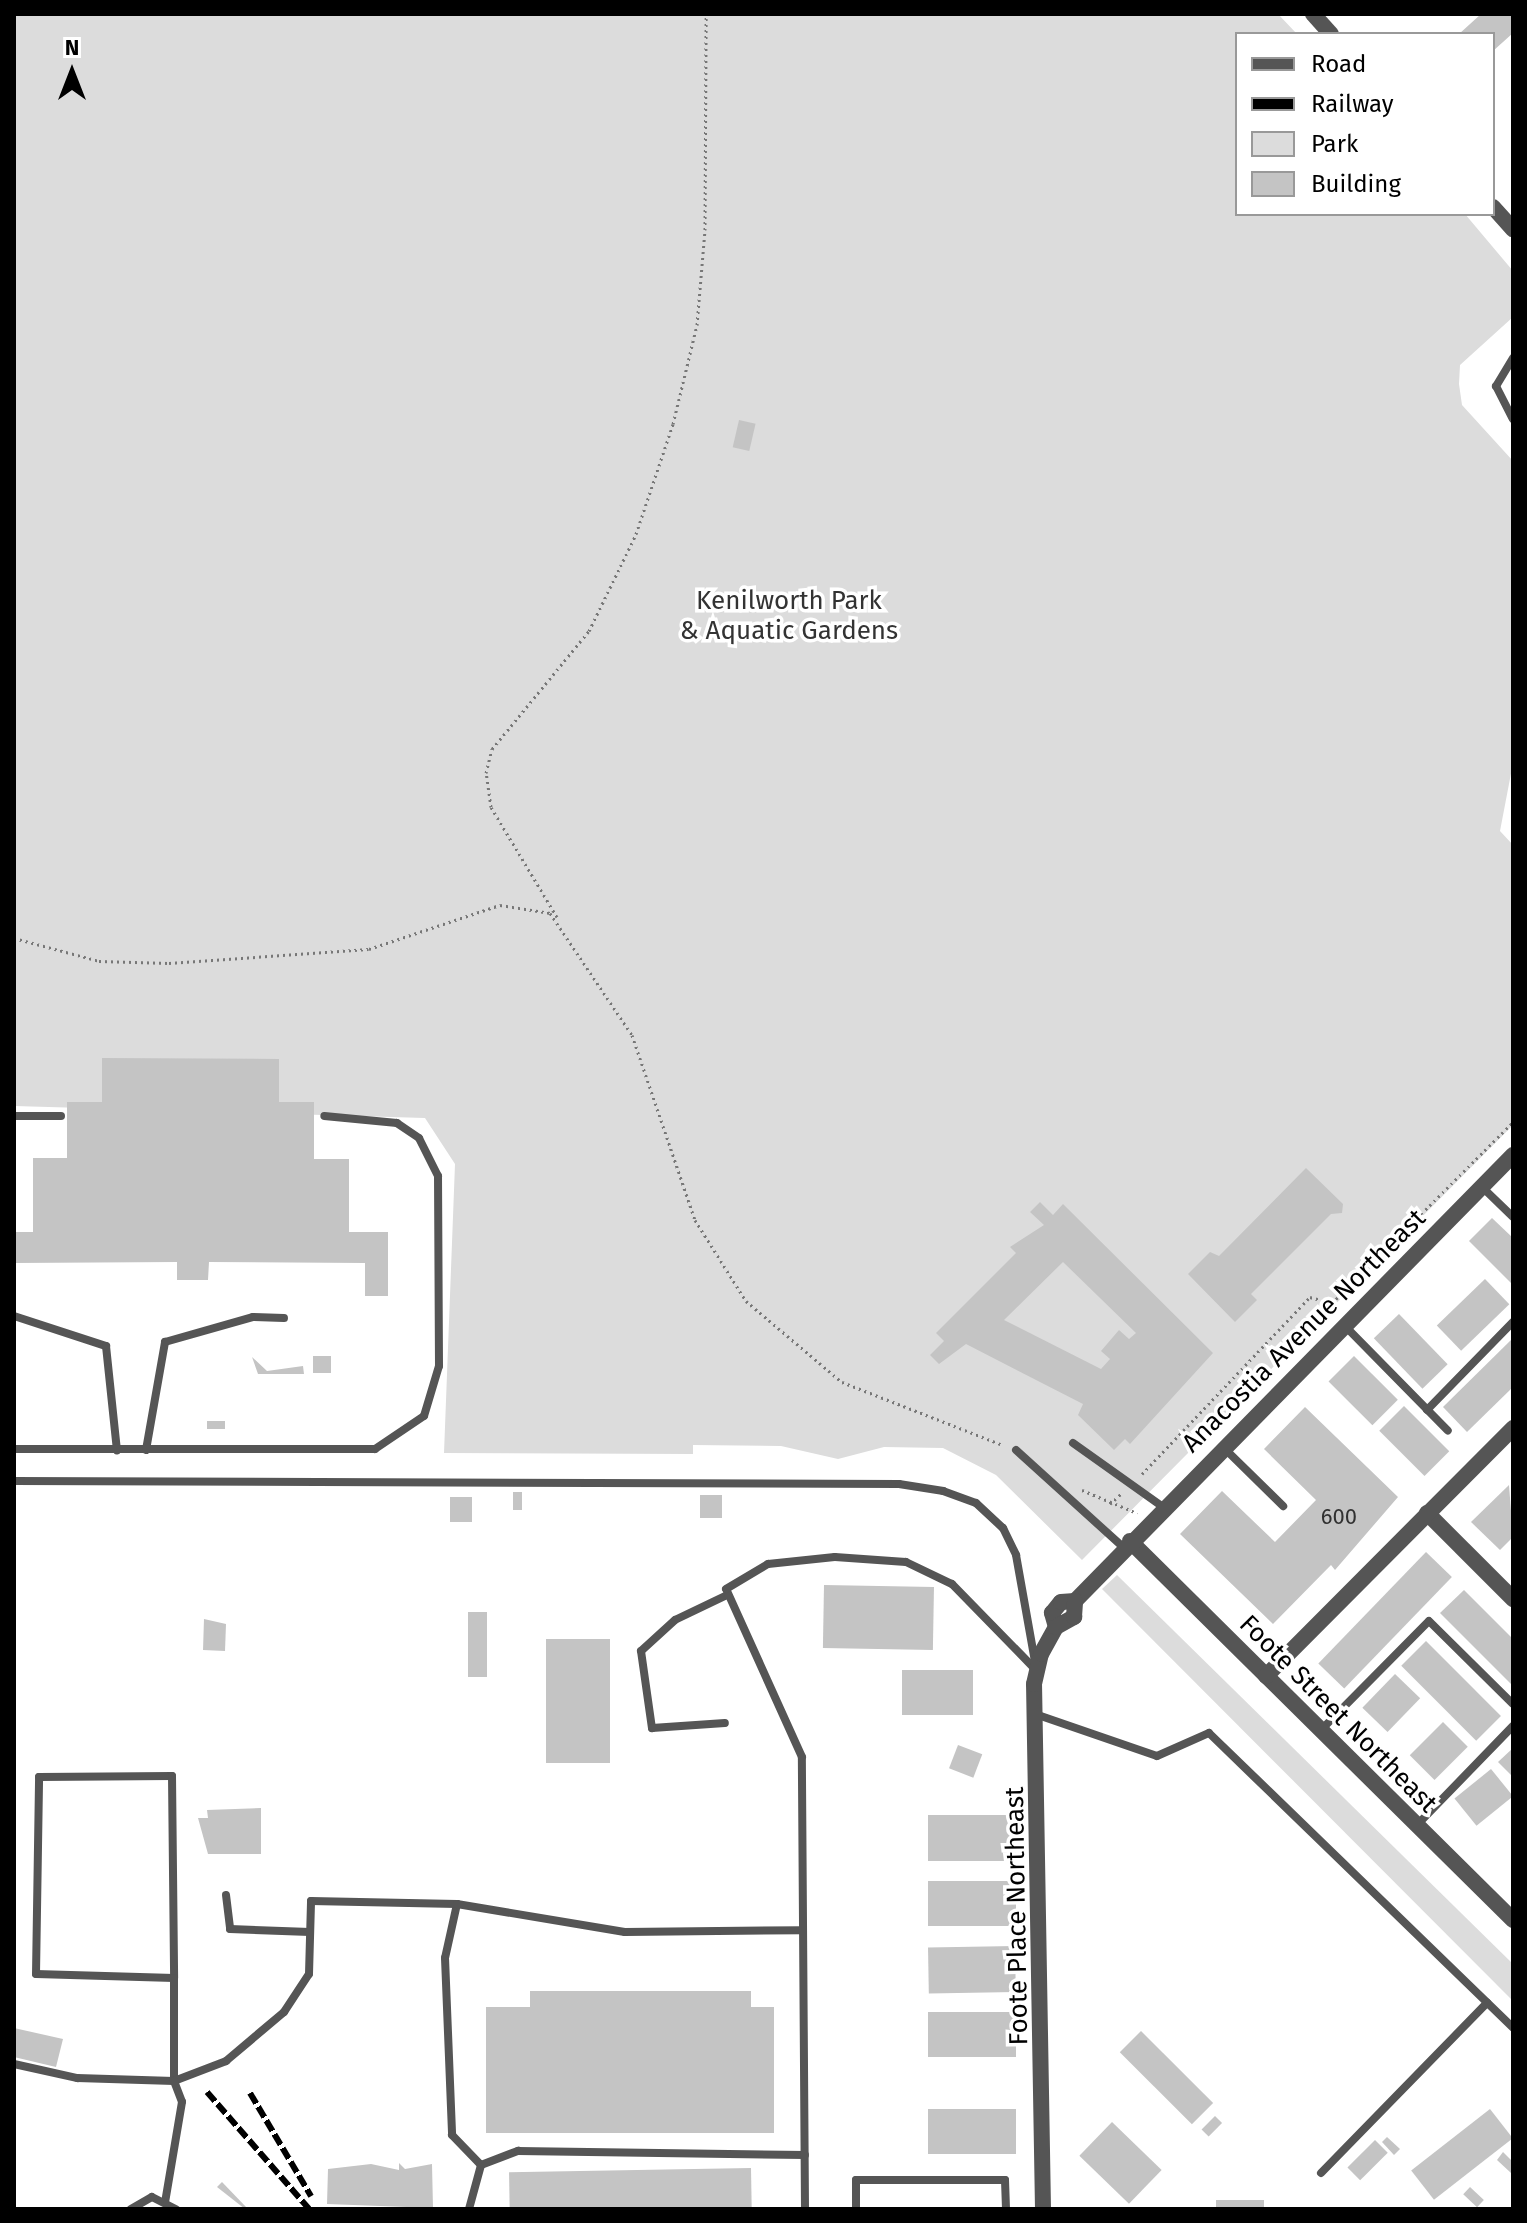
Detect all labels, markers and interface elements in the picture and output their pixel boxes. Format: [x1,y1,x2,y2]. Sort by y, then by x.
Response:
north arrow [32,32,112,112]
legend [1235,32,1495,216]
text: N [65,34,79,61]
text: Road [1311,50,1366,78]
text: Railway [1311,90,1394,118]
text: Park [1311,130,1358,158]
text: Building [1311,170,1401,198]
park label: Kenilworth Park & Aquatic Gardens [680,585,898,646]
street label: Anacostia Avenue Northeast [1176,1203,1432,1459]
house number: 600 [1321,1504,1357,1530]
street label: Foote Street Northeast [1233,1609,1443,1819]
street label: Foote Place Northeast [999,1786,1035,2046]

